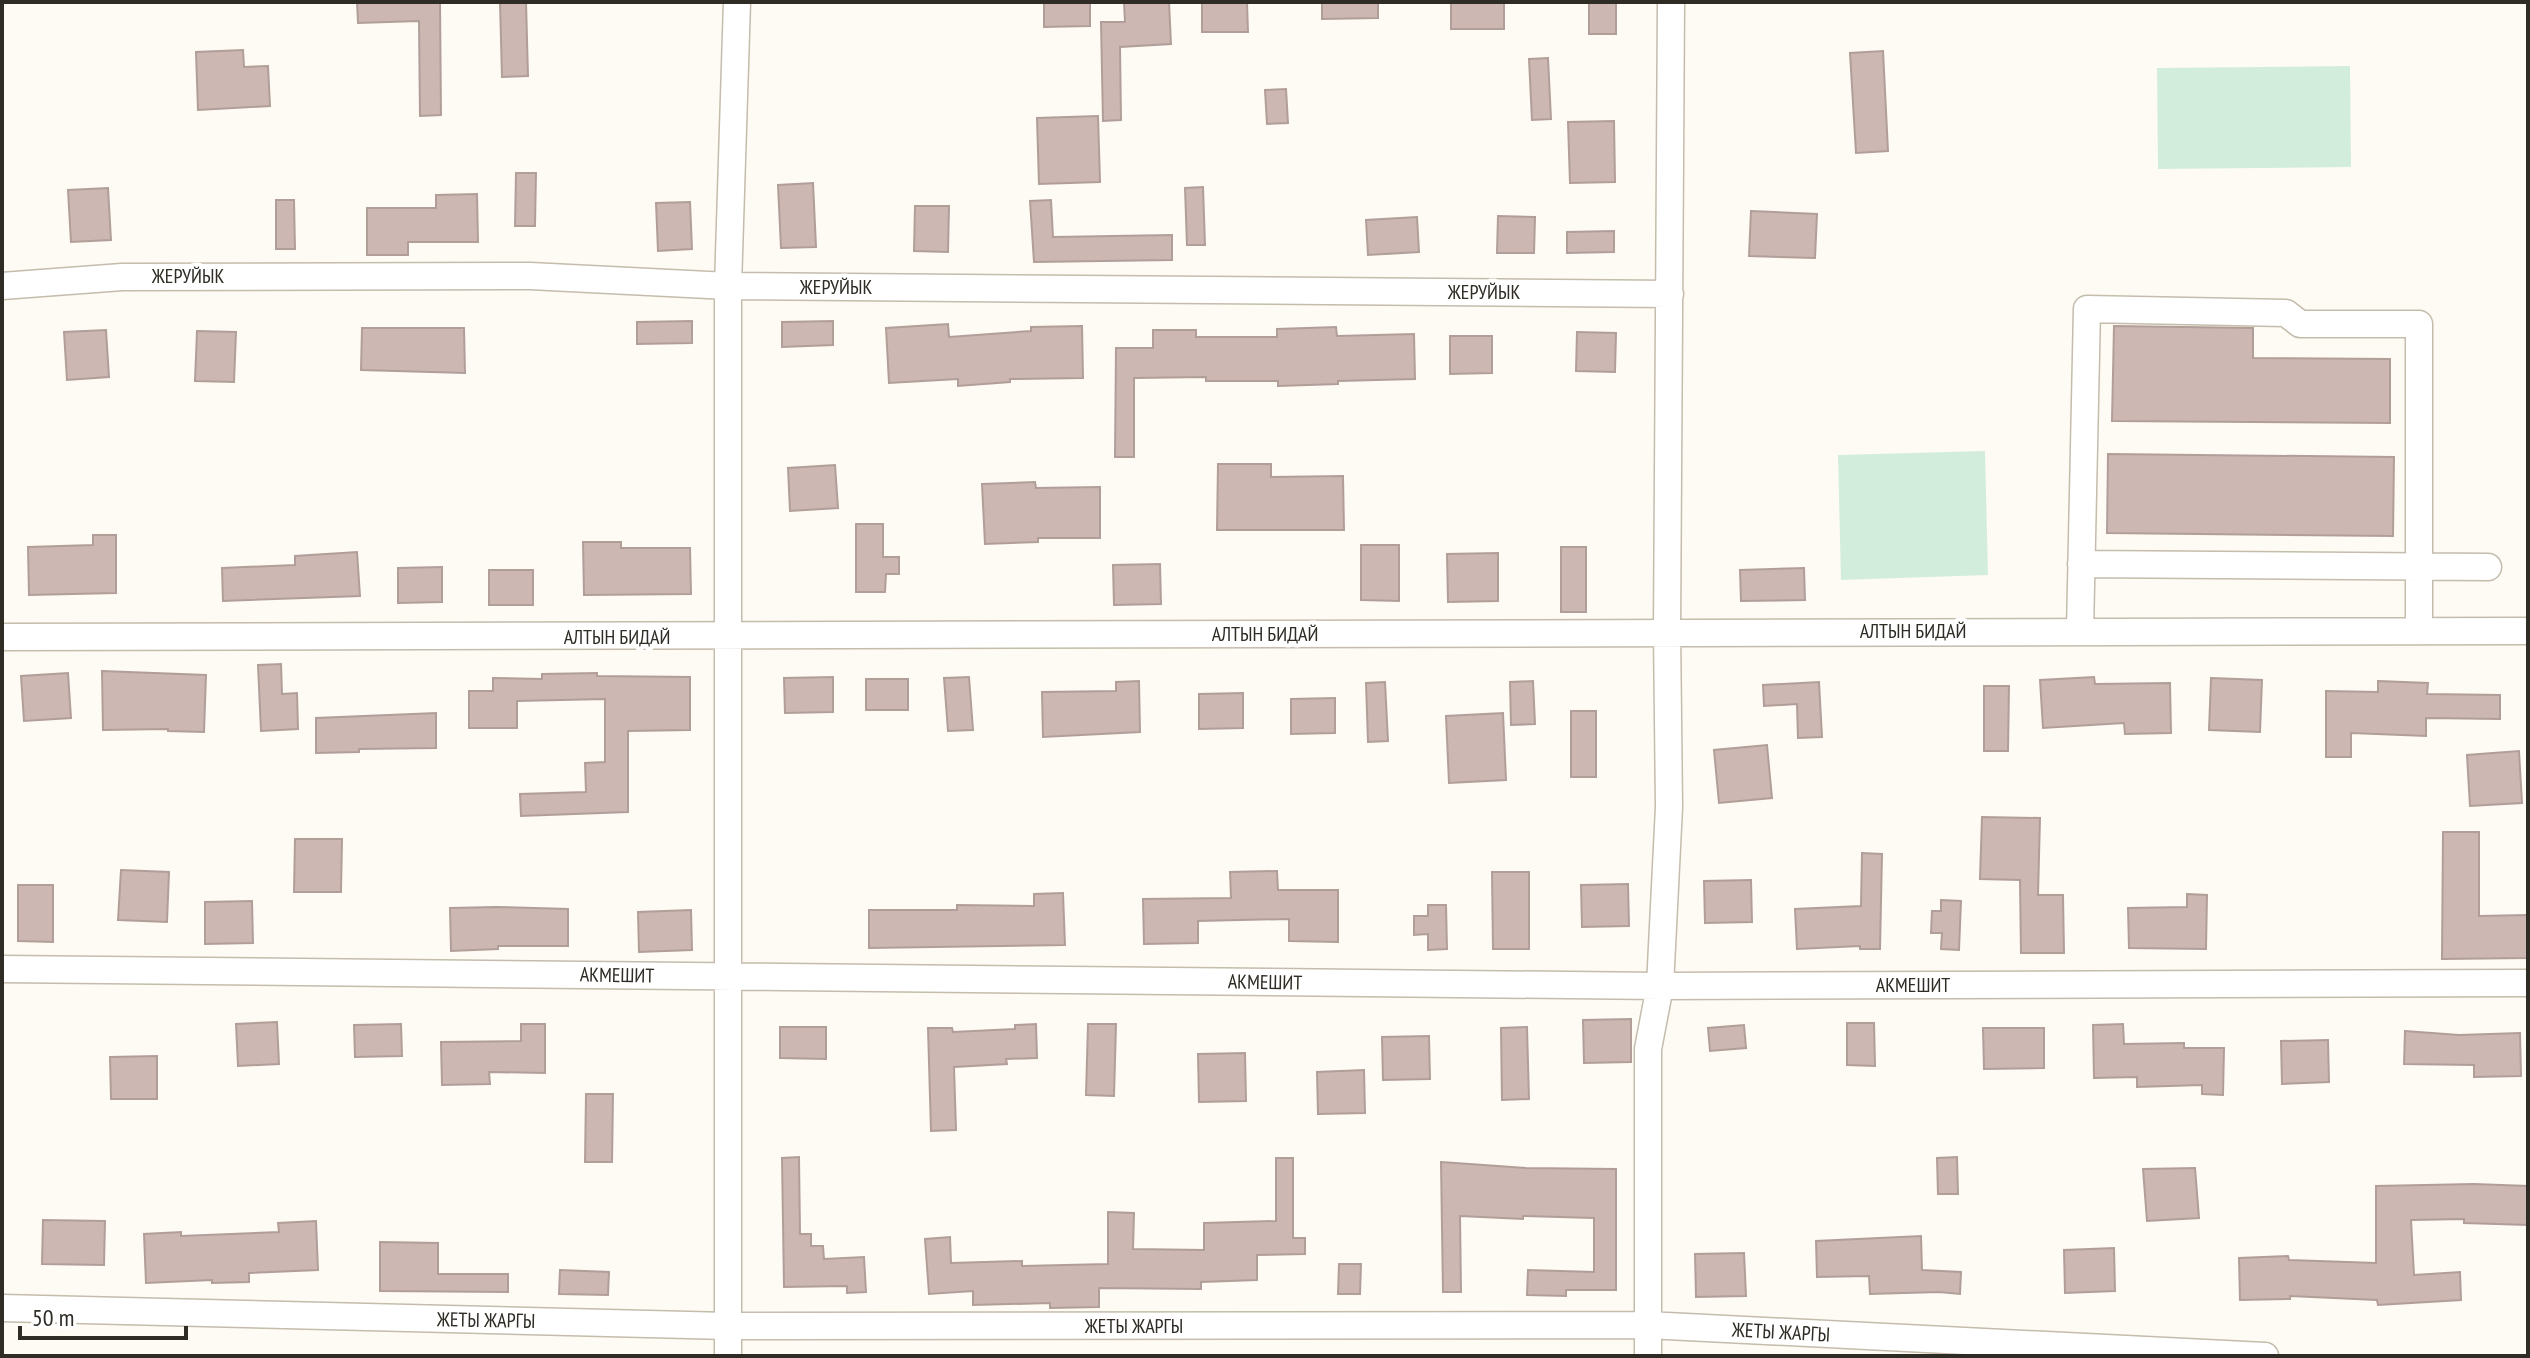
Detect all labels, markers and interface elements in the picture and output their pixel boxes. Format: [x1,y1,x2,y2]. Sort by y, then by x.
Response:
street label: ЖЕРУЙЫК [151,263,224,289]
street label: ЖЕРУЙЫК [799,274,872,300]
street label: ЖЕРУЙЫК [1447,279,1520,305]
street label: АЛТЫН БИДАЙ [1860,618,1966,644]
street label: АЛТЫН БИДАЙ [1212,621,1318,647]
street label: АЛТЫН БИДАЙ [564,624,670,650]
street label: АКМЕШИТ [580,961,654,989]
street label: АКМЕШИТ [1228,968,1302,996]
street label: АКМЕШИТ [1876,972,1950,998]
scale bar [20,1290,186,1340]
text: 50 m [32,1302,74,1333]
street label: ЖЕТЫ ЖАРГЫ [436,1306,535,1334]
street label: ЖЕТЫ ЖАРГЫ [1084,1313,1183,1339]
street label: ЖЕТЫ ЖАРГЫ [1730,1316,1831,1348]

